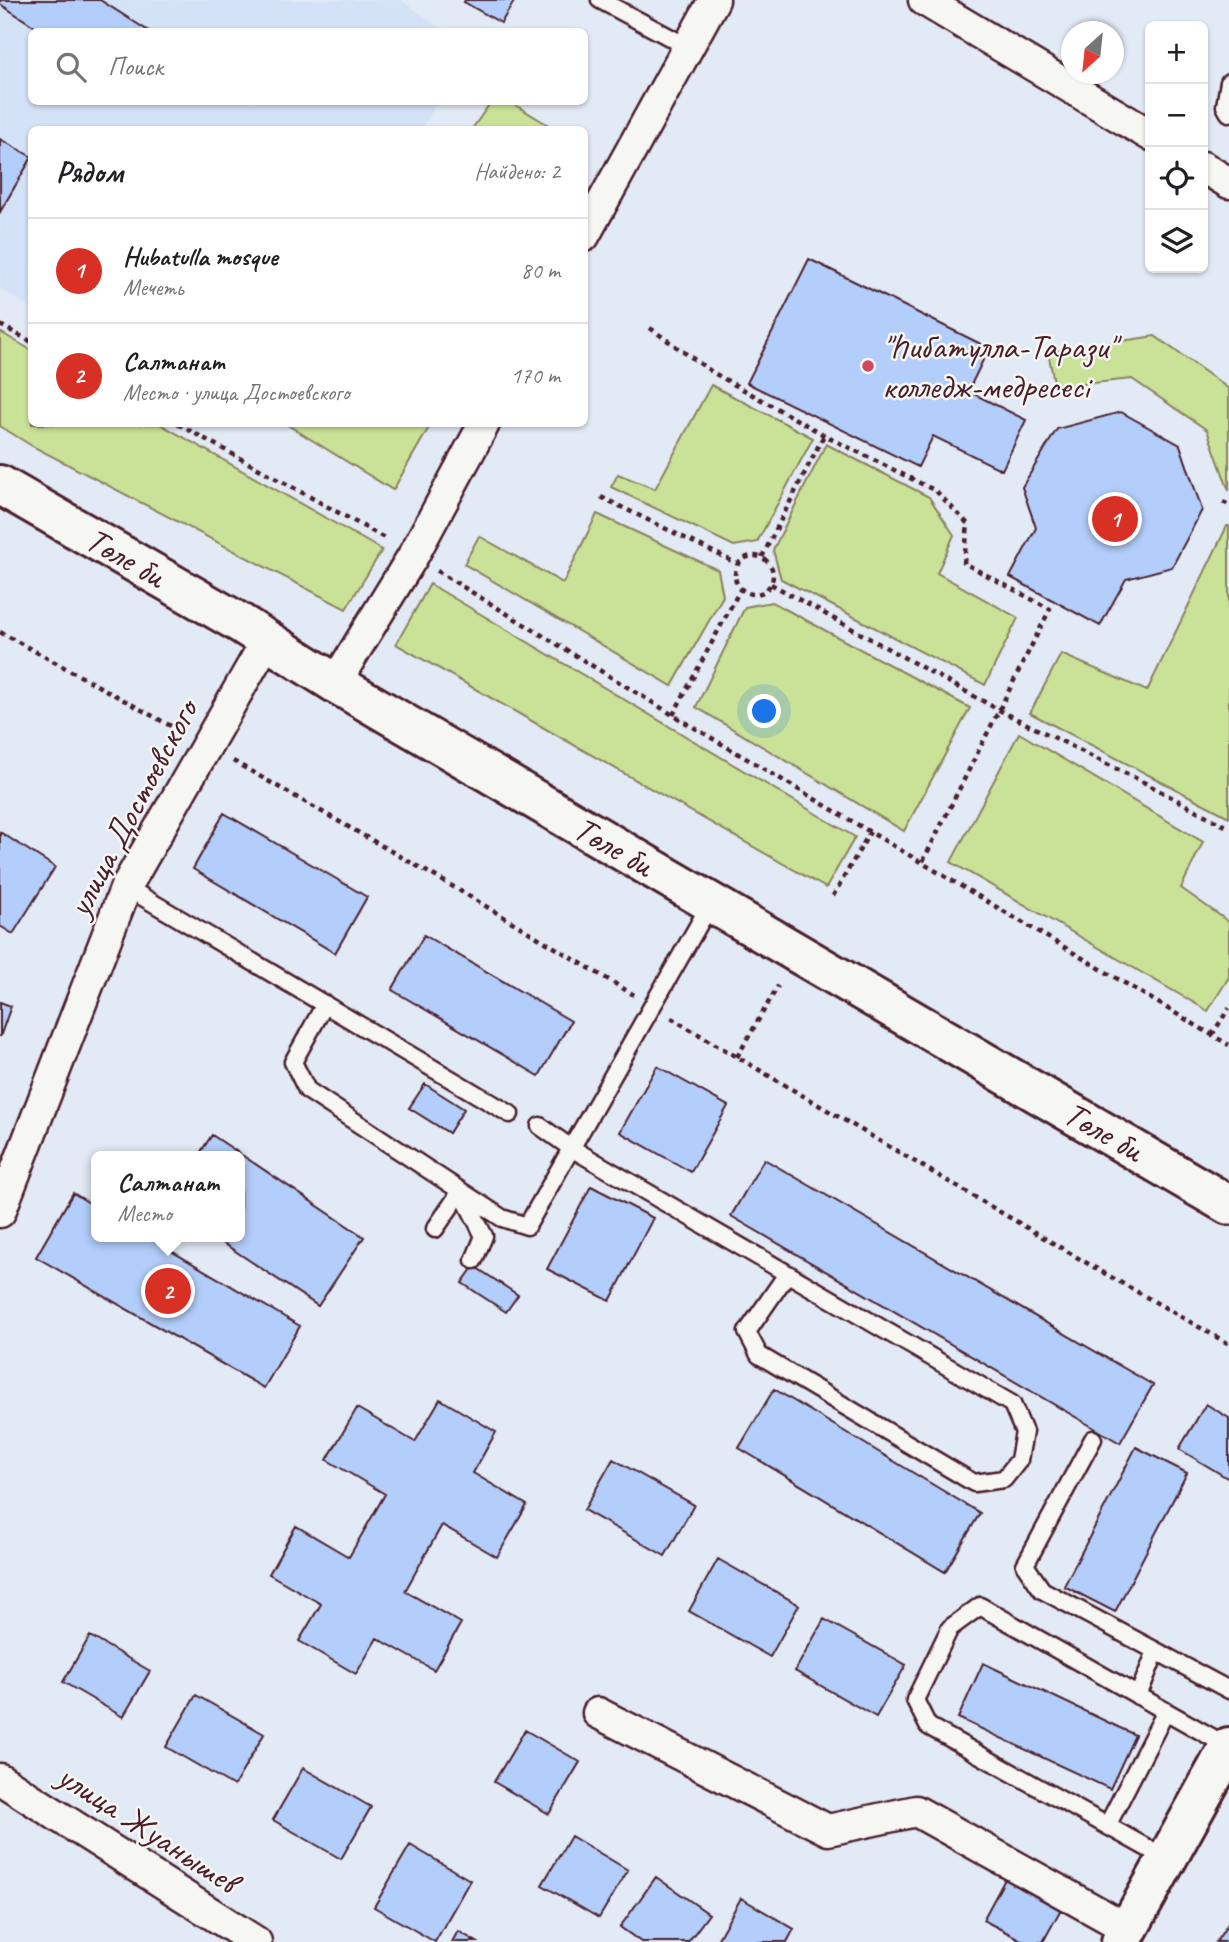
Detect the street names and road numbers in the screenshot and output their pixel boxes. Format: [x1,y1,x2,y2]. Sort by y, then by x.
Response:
street label: Төле би [78,517,176,599]
street label: улица Достоевского [56,689,210,926]
street label: Төле би [566,806,664,888]
street label: Төле би [1056,1091,1154,1173]
street label: улица Жуанышев [48,1752,251,1907]

